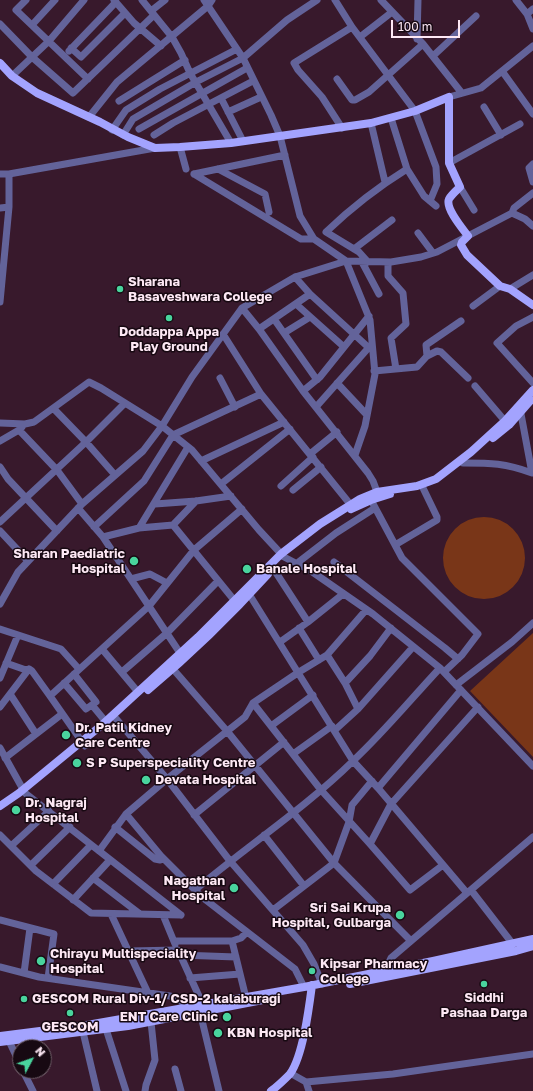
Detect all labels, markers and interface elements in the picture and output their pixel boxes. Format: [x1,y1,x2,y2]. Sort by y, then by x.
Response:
scale bar [393,12,462,38]
text: 100 m [398,19,432,34]
place label: Sharana Basaveshwara College [128,274,272,305]
marker: Sharana Basaveshwara College [115,284,125,294]
marker: Doddappa Appa Play Ground [164,313,174,323]
place label: Doddappa Appa Play Ground [119,324,219,355]
place label: Sharan Paediatric Hospital [13,546,125,577]
marker: Sharan Paediatric Hospital [128,555,140,567]
place label: Banale Hospital [256,561,357,577]
marker: Banale Hospital [241,563,253,575]
place label: Dr. Patil Kidney Care Centre [75,720,172,751]
marker: Dr. Patil Kidney Care Centre [60,729,72,741]
place label: S P Superspeciality Centre [86,755,255,771]
marker: S P Superspeciality Centre [71,757,83,769]
place label: Devata Hospital [155,772,256,788]
marker: Devata Hospital [140,774,152,786]
place label: Dr. Nagraj Hospital [25,795,87,826]
marker: Dr. Nagraj Hospital [10,804,22,816]
place label: Nagathan Hospital [164,873,225,904]
marker: Nagathan Hospital [228,882,240,894]
place label: Sri Sai Krupa Hospital, Gulbarga [272,900,391,931]
marker: Sri Sai Krupa Hospital, Gulbarga [394,909,406,921]
place label: Chirayu Multispeciality Hospital [50,946,196,977]
marker: Chirayu Multispeciality Hospital [35,955,47,967]
place label: Kipsar Pharmacy College [320,956,427,987]
marker: Kipsar Pharmacy College [307,966,317,976]
marker: Siddhi Pashaa Darga [479,979,489,989]
place label: Siddhi Pashaa Darga [441,990,527,1021]
place label: GESCOM Rural Div-1/ CSD-2 kalaburagi [32,991,281,1007]
marker: GESCOM Rural Div-1/ CSD-2 kalaburagi [19,994,29,1004]
marker: GESCOM [65,1008,75,1018]
place label: ENT Care Clinic [120,1009,218,1025]
marker: ENT Care Clinic [221,1011,233,1023]
place label: GESCOM [41,1019,99,1035]
place label: KBN Hospital [227,1025,312,1041]
marker: KBN Hospital [212,1027,224,1039]
north arrow [12,1039,52,1079]
text: N [33,1044,48,1059]

